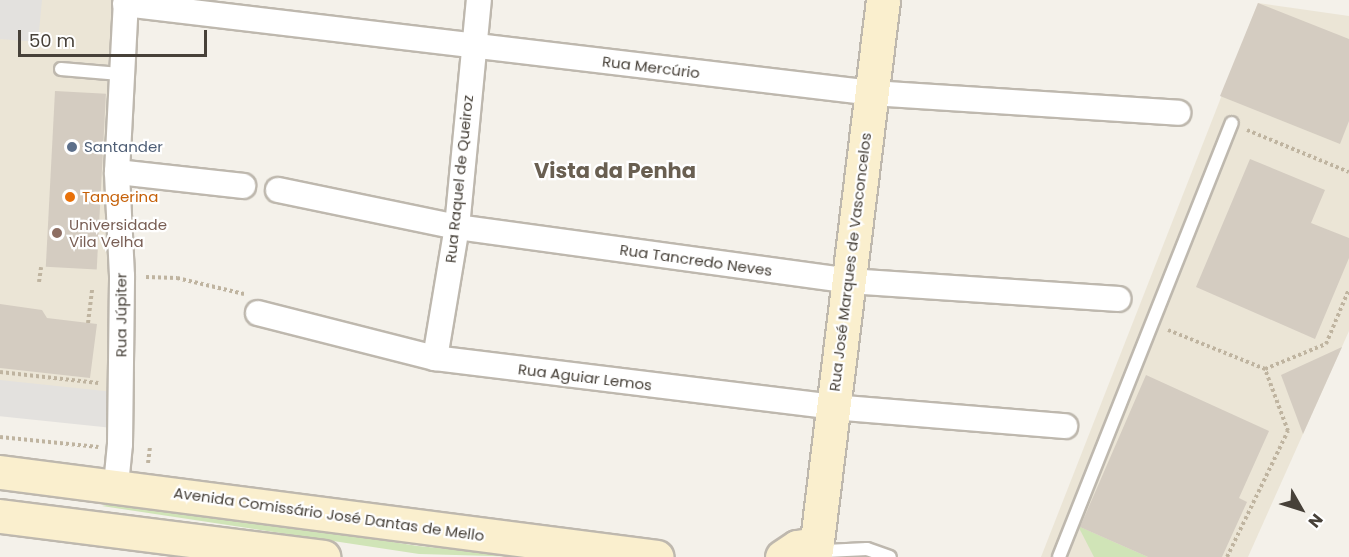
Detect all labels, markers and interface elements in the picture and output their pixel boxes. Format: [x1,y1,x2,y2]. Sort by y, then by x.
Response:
scale bar [21,18,210,56]
text: 50 m [29,28,75,53]
street label: Rua Mercúrio [601,52,701,82]
street label: Rua Raquel de Queiroz [441,94,477,264]
street label: Rua José Marques de Vasconcelos [825,132,875,392]
place label: Santander [84,138,163,156]
marker: Santander [65,140,79,154]
district label: Vista da Penha [534,158,696,184]
place label: Tangerina [82,188,158,206]
marker: Tangerina [63,190,77,204]
place label: Universidade Vila Velha [69,215,167,250]
marker: Universidade Vila Velha [50,226,64,240]
street label: Rua Tancredo Neves [619,240,773,280]
street label: Rua Júpiter [112,273,130,357]
street label: Rua Aguiar Lemos [517,360,653,394]
north arrow [1271,479,1331,539]
street label: Avenida Comissário José Dantas de Mello [173,483,485,545]
text: N [1303,509,1328,533]

